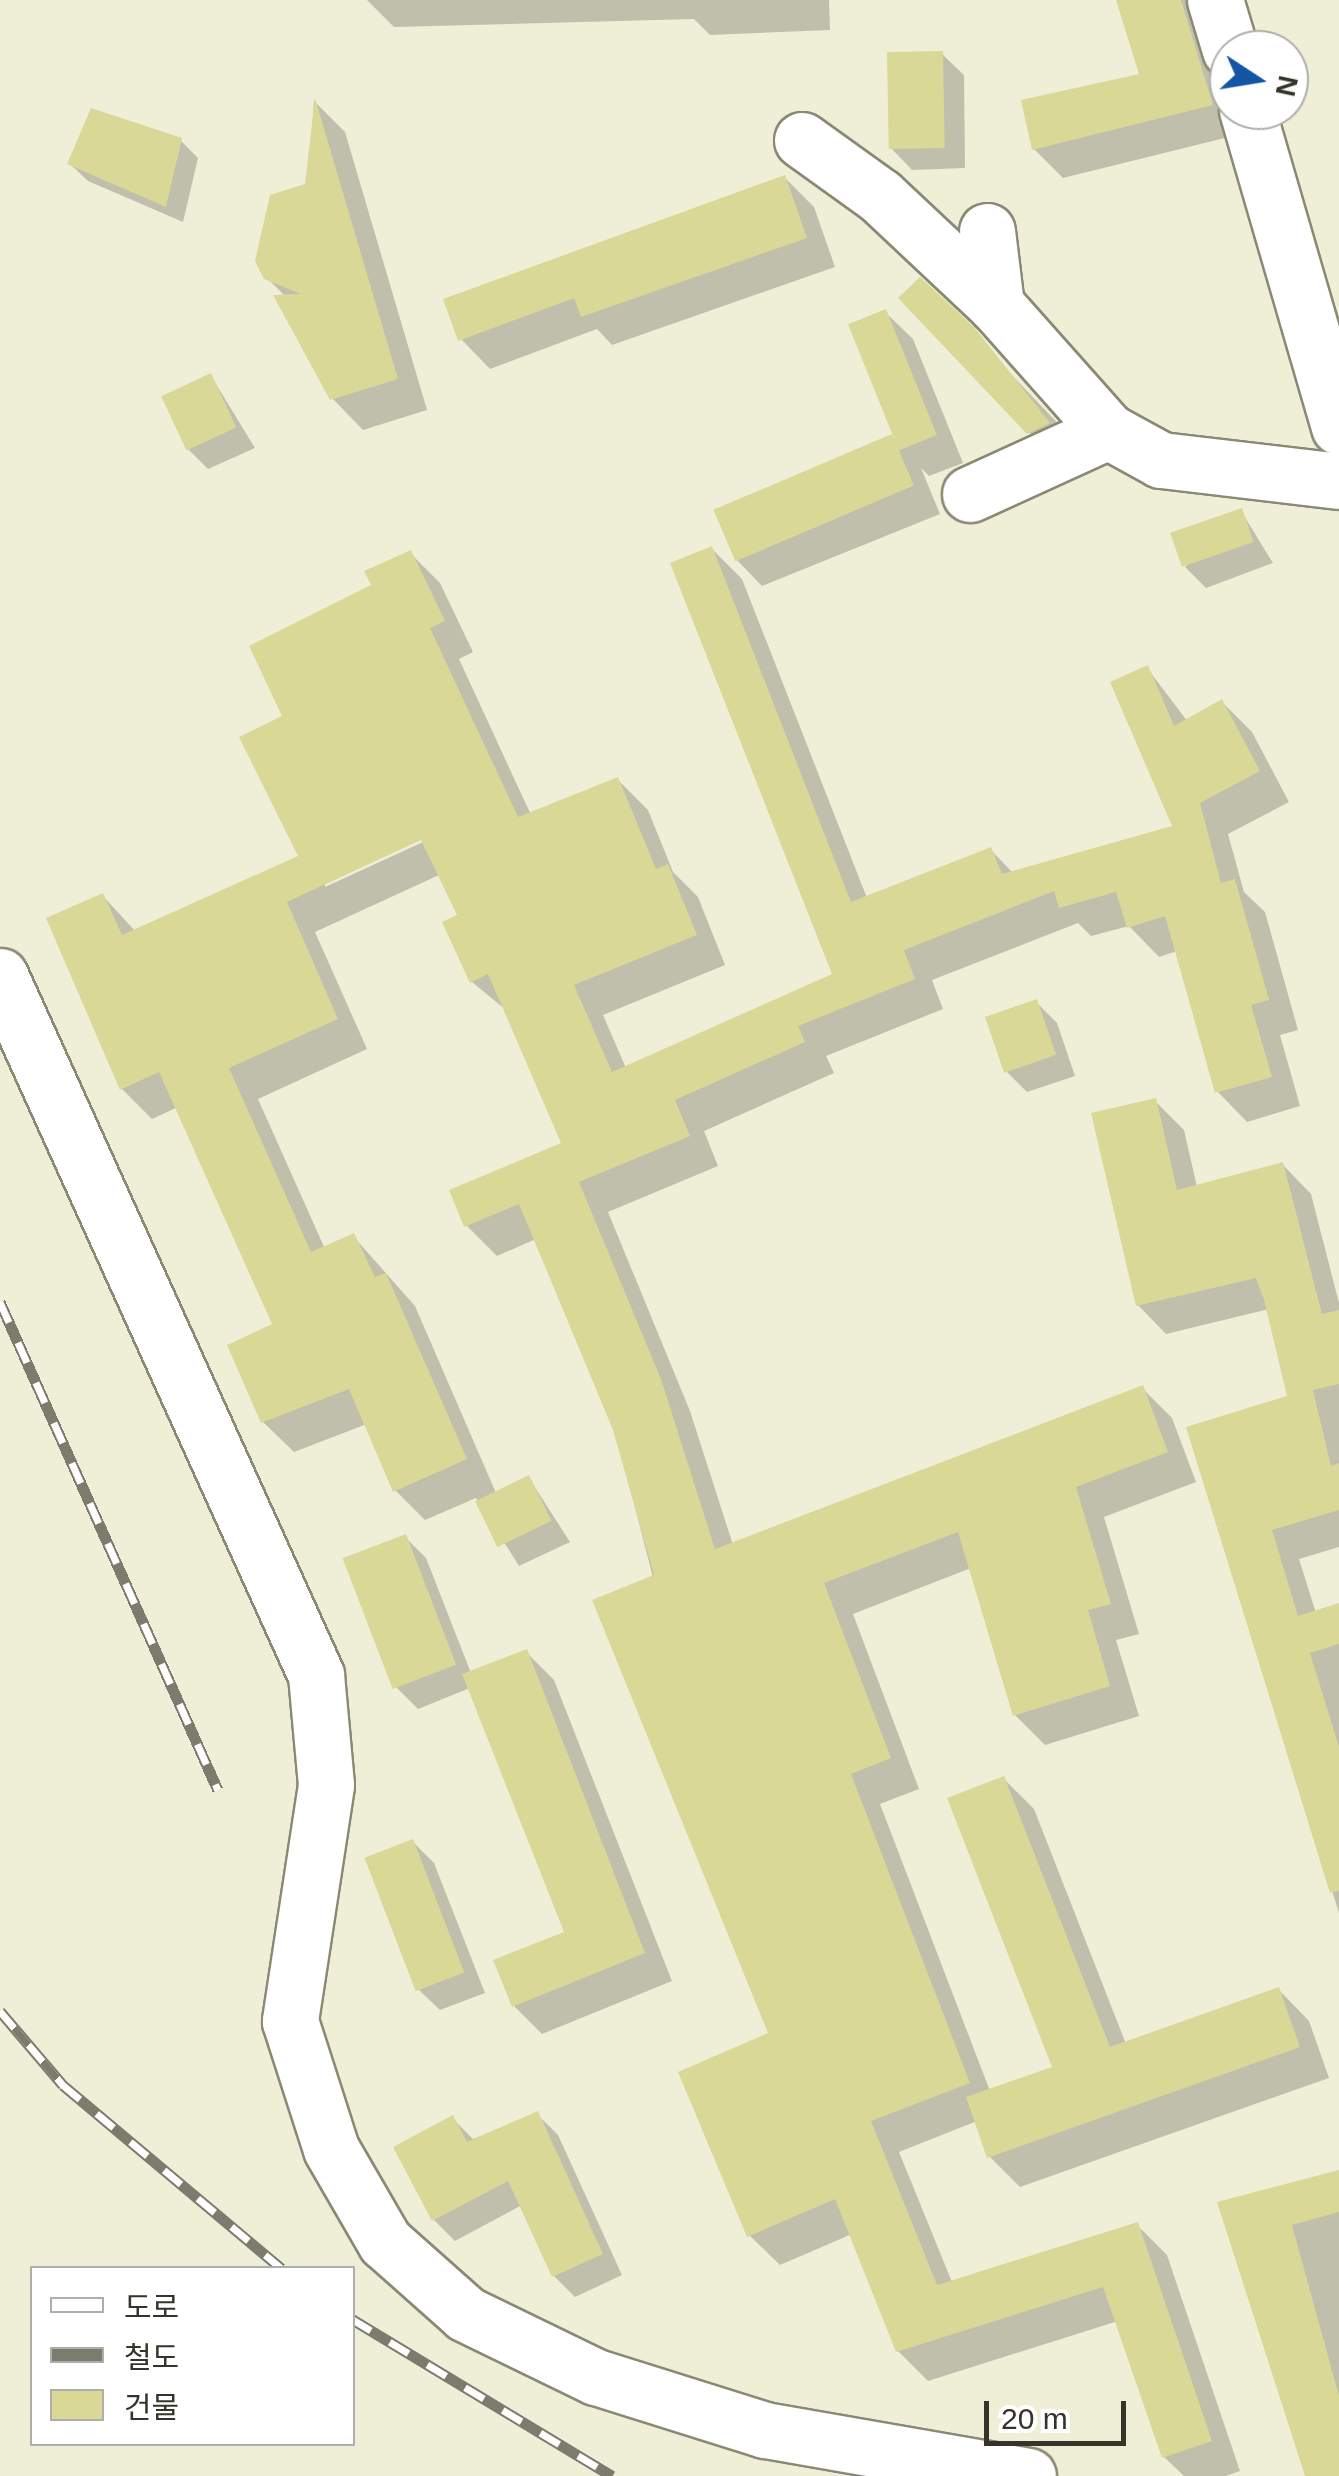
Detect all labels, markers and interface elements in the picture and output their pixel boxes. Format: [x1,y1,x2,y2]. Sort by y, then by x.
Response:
north arrow [1209,30,1309,130]
text: N [1270,73,1304,99]
legend [30,2266,355,2446]
text: 도로 [124,2291,179,2324]
text: 철도 [124,2341,179,2374]
scale bar [989,2381,1132,2443]
text: 건물 [124,2391,179,2424]
text: 20 m [1001,2402,1068,2435]

